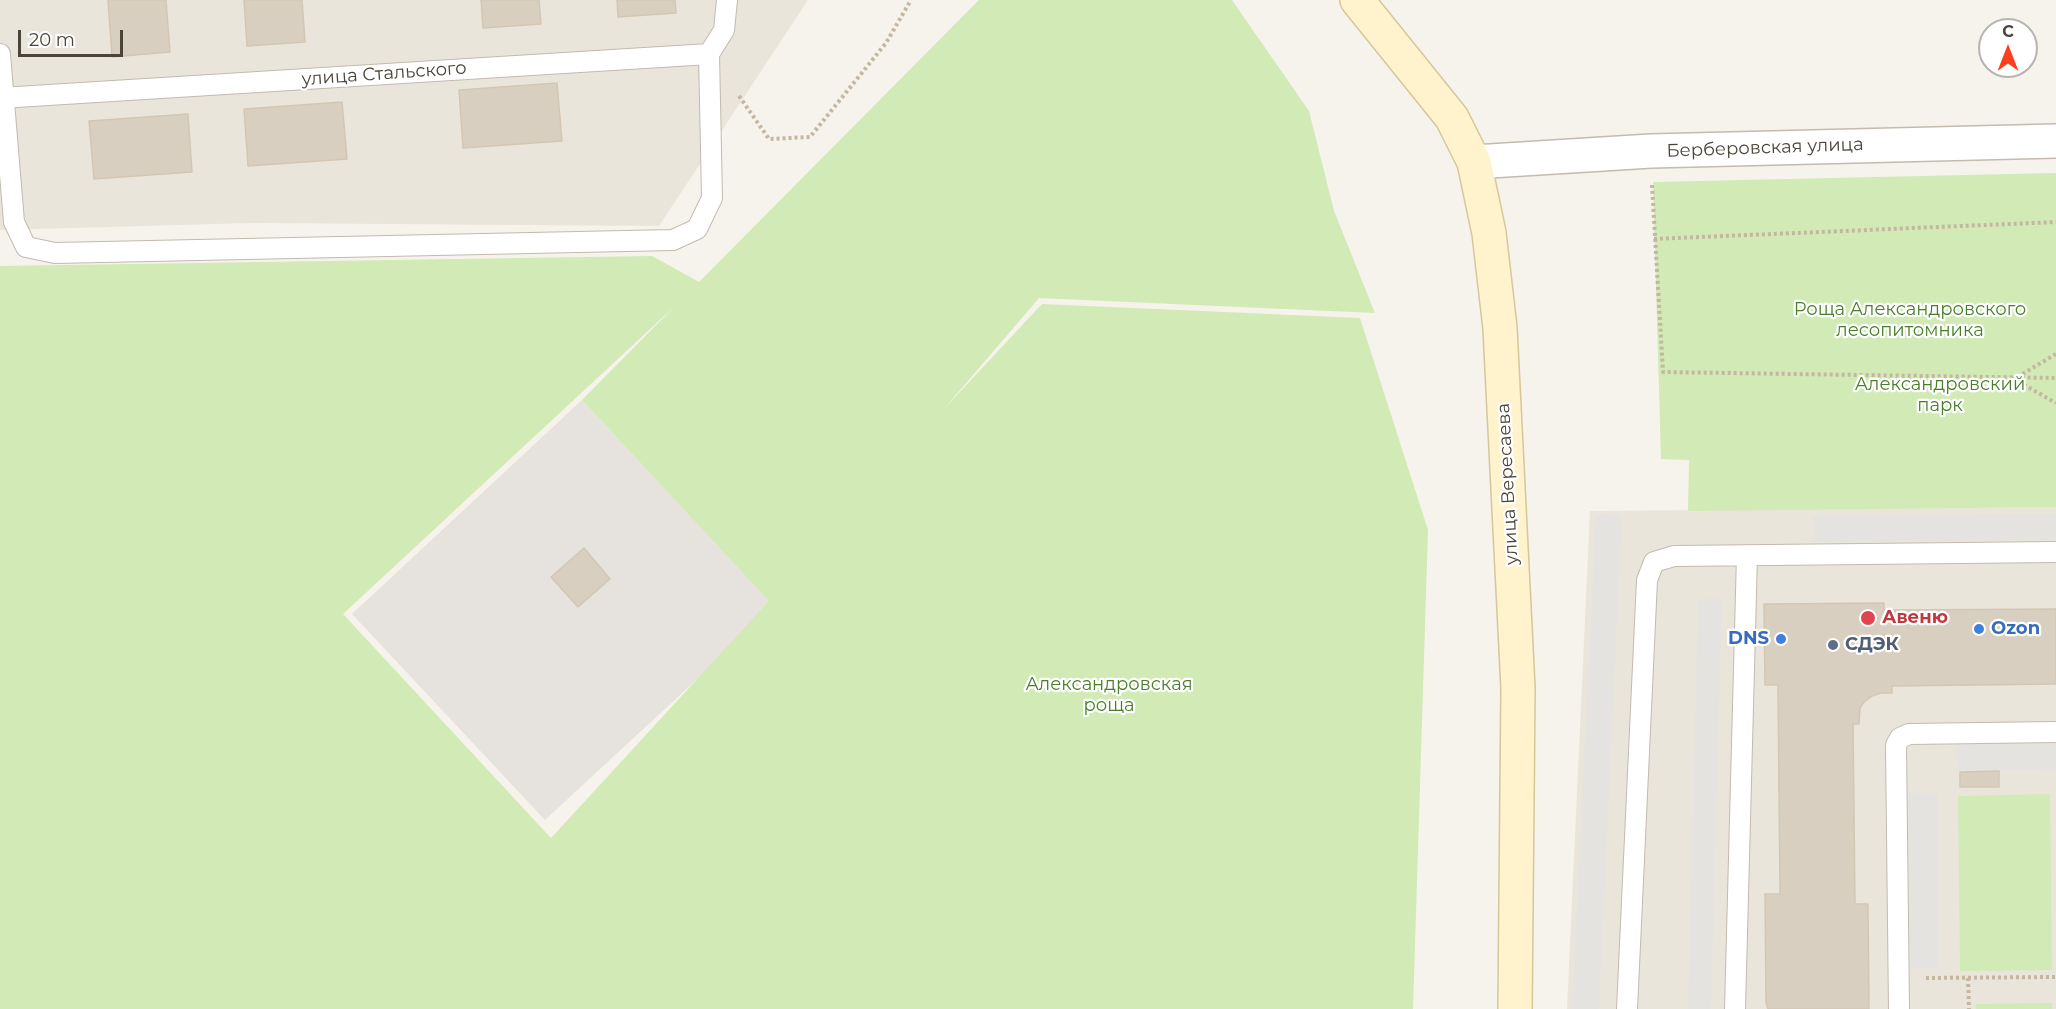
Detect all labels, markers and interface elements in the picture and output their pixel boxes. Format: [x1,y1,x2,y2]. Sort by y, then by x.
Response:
scale bar [21,18,126,56]
north arrow [1978,18,2038,78]
text: С [2002,22,2014,41]
text: 20 m [29,29,75,51]
street label: улица Стальского [301,57,467,91]
street label: Берберовская улица [1666,134,1864,162]
park label: Роща Александровского лесопитомника [1794,299,2026,342]
park label: Александровский парк [1855,374,2025,416]
street label: улица Вересаева [1493,402,1523,566]
place label: Авеню [1882,607,1948,629]
marker: Авеню [1859,609,1877,627]
place label: Ozon [1991,618,2040,640]
marker: Ozon [1972,622,1986,636]
place label: DNS [1728,628,1769,650]
marker: DNS [1774,632,1788,646]
place label: СДЭК [1845,634,1899,656]
marker: СДЭК [1826,638,1840,652]
park label: Александровская роща [1025,674,1193,716]

